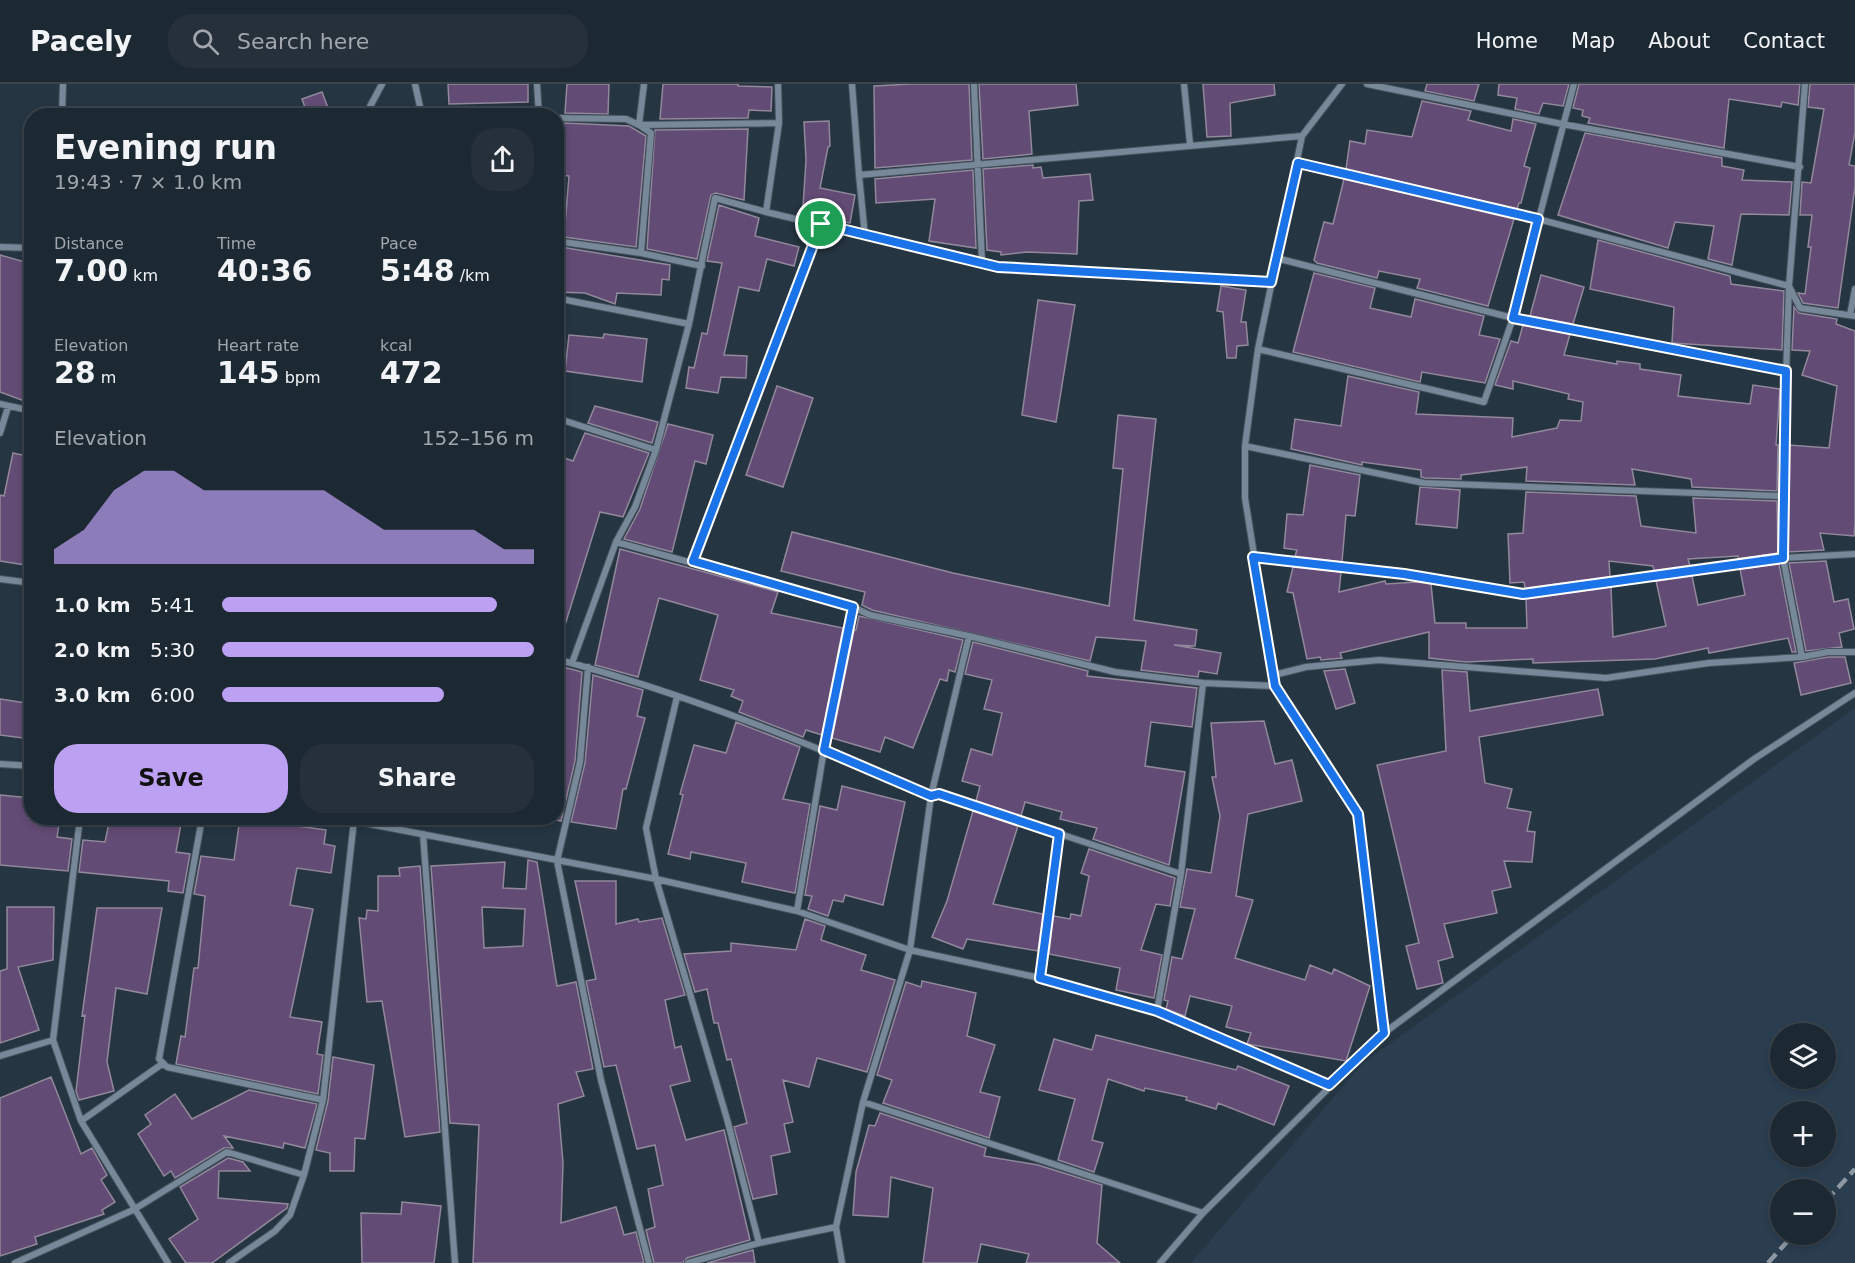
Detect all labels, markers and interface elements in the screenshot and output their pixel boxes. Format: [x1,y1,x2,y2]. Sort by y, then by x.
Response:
search box [168,14,588,68]
text: Pacely [30,25,132,58]
icon: search [189,25,222,58]
text: Search here [237,29,369,54]
text: Home [1476,29,1538,53]
text: Map [1571,29,1615,53]
text: About [1648,29,1710,53]
text: Contact [1743,29,1825,53]
text: Evening run [54,128,277,167]
button: share [471,128,534,191]
text: 19:43 · 7 × 1.0 km [54,170,242,194]
pin [795,198,846,249]
icon: arrive [804,207,837,240]
text: Distance [54,234,124,253]
text: Time [217,234,256,253]
text: Pace [380,234,417,253]
text: 7.00 [54,253,128,288]
text: 40:36 [217,253,313,288]
text: 5:48 [380,253,455,288]
text: km [128,266,158,285]
text: /km [455,266,490,285]
text: Elevation [54,336,128,355]
text: Heart rate [217,336,299,355]
text: kcal [380,336,412,355]
text: 28 [54,355,96,390]
text: 145 [217,355,280,390]
text: 472 [380,355,443,390]
text: m [96,368,116,387]
text: bpm [280,368,321,387]
text: Elevation [54,426,147,450]
text: 152–156 m [422,426,534,450]
text: 1.0 km [54,593,131,617]
text: 5:41 [150,593,195,617]
text: 2.0 km [54,638,131,662]
text: 5:30 [150,638,195,662]
text: 3.0 km [54,683,131,707]
text: 6:00 [150,683,195,707]
button: Save [54,744,288,813]
button: Share [300,744,534,813]
map controls [1770,1023,1836,1245]
button: layers [1770,1023,1836,1089]
button: + [1770,1101,1836,1167]
button: − [1770,1179,1836,1245]

